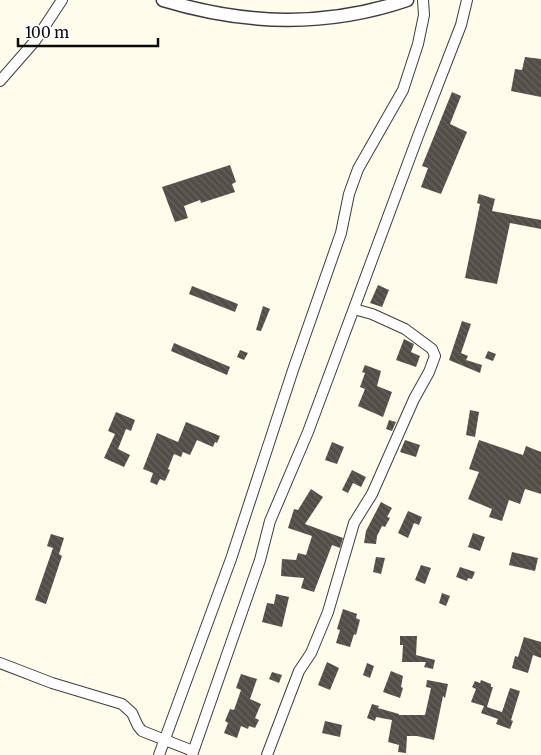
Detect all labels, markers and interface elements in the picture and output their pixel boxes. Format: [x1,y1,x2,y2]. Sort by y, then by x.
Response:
scale bar [18,15,158,47]
text: 100 m [25,23,69,42]

